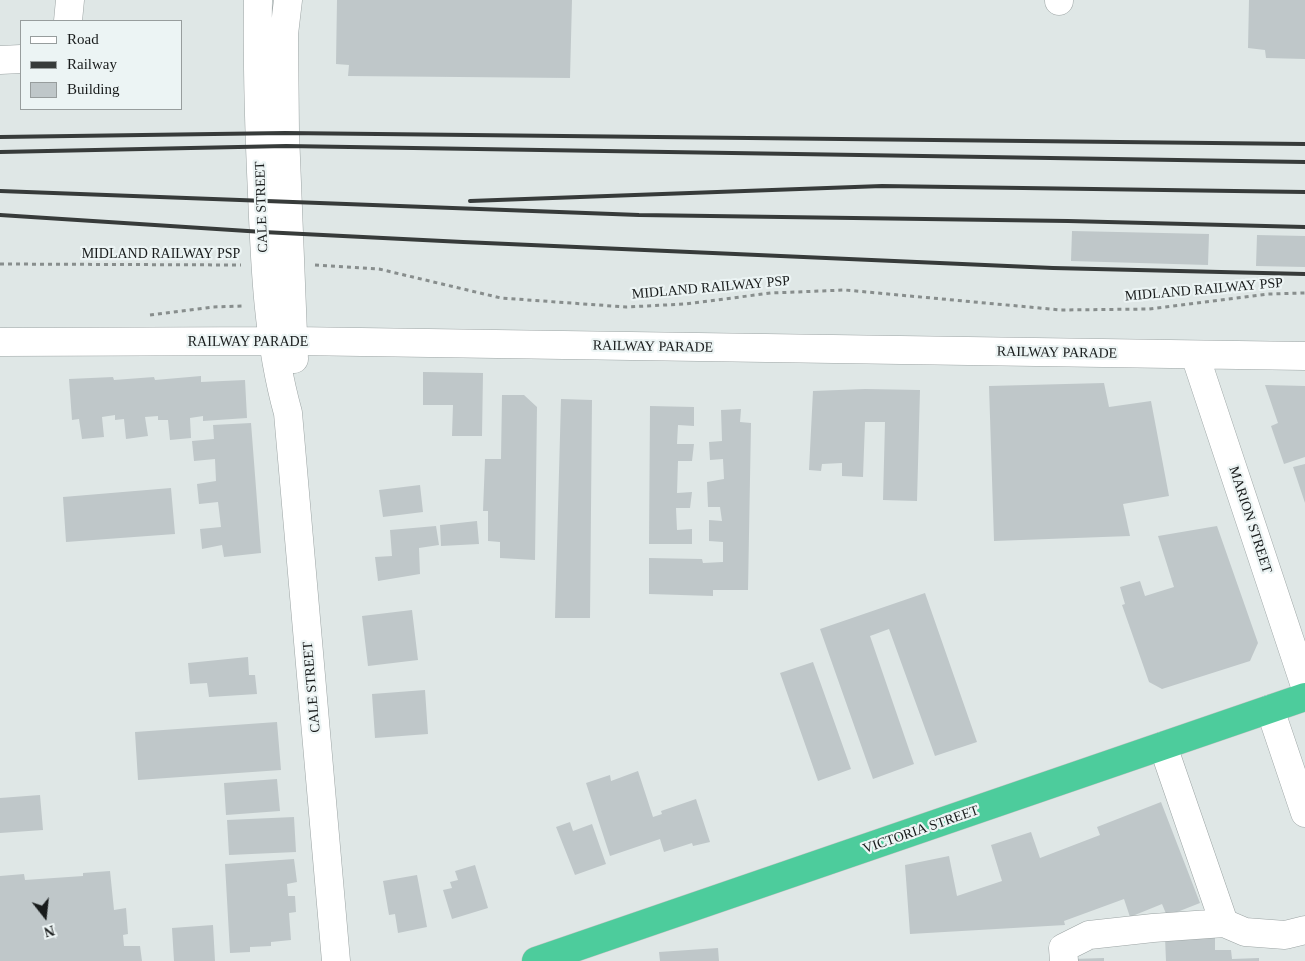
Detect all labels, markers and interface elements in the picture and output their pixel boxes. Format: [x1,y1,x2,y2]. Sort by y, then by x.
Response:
legend [20,20,182,110]
text: Road [67,31,99,47]
text: Railway [67,56,117,72]
text: Building [67,81,120,97]
street label: CALE STREET [252,161,272,253]
street label: MIDLAND RAILWAY PSP [82,246,240,262]
street label: MIDLAND RAILWAY PSP [631,273,791,303]
street label: MIDLAND RAILWAY PSP [1124,275,1284,305]
street label: RAILWAY PARADE [188,334,308,350]
street label: RAILWAY PARADE [593,338,713,356]
street label: RAILWAY PARADE [997,344,1117,362]
street label: MARION STREET [1225,464,1275,576]
street label: CALE STREET [300,641,324,733]
street label: VICTORIA STREET [861,802,981,858]
north arrow [20,891,70,941]
text: N [42,922,56,940]

